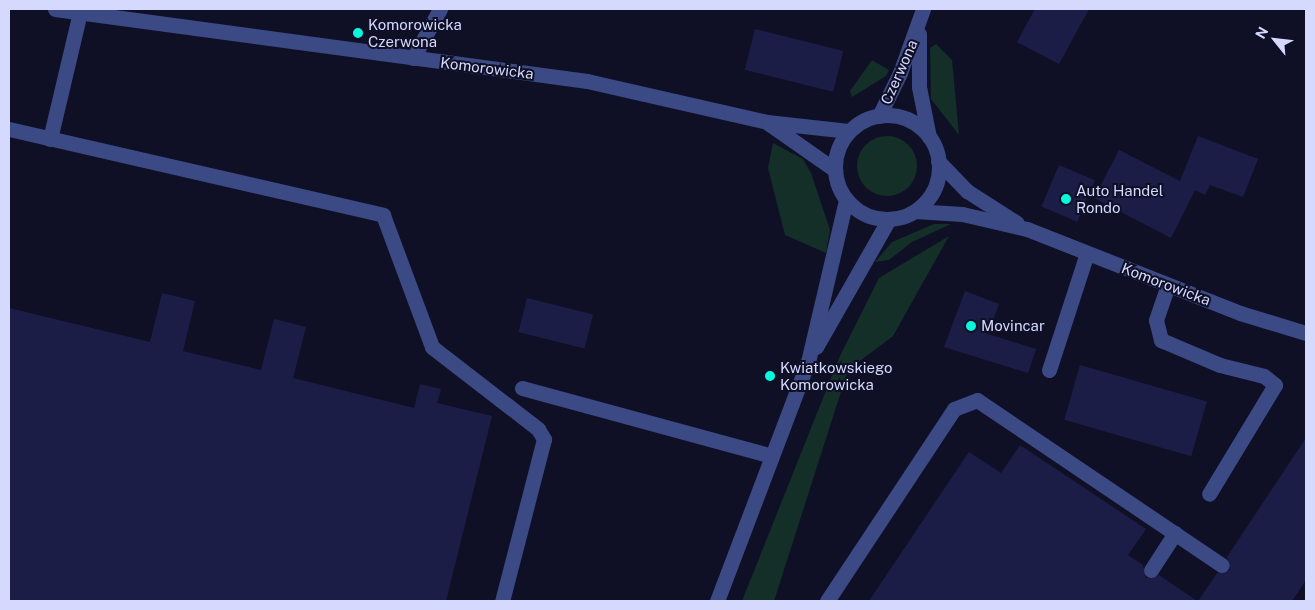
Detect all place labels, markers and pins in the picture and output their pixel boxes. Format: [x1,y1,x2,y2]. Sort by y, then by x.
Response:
place label: Komorowicka Czerwona [368,15,462,50]
marker: Komorowicka Czerwona [352,27,364,39]
place label: Auto Handel Rondo [1076,181,1163,216]
marker: Auto Handel Rondo [1060,193,1072,205]
place label: Movincar [981,317,1045,335]
marker: Movincar [965,320,977,332]
place label: Kwiatkowskiego Komorowicka [780,358,893,393]
marker: Kwiatkowskiego Komorowicka [764,370,776,382]

